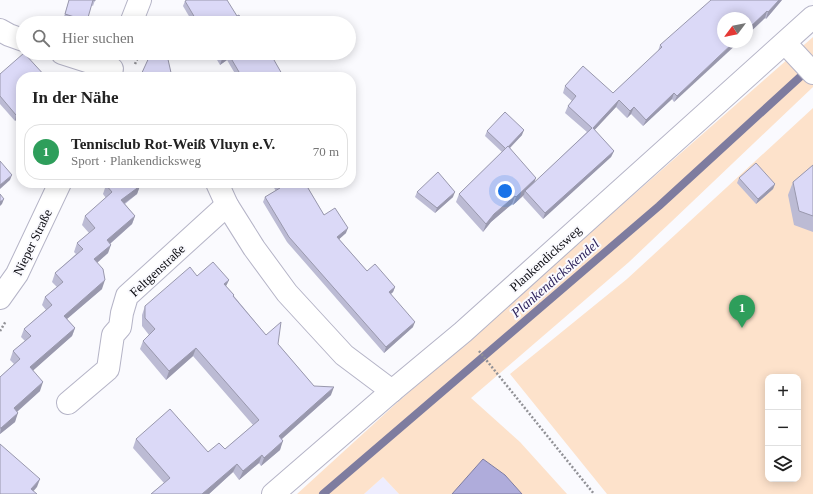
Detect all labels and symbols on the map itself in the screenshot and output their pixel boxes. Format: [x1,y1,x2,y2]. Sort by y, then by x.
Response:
north arrow [717,12,753,48]
your location [495,181,515,201]
street label: Nieper Straße [10,206,55,278]
street label: Plankendicksweg [507,222,585,294]
water label: Plankendickskendel [508,236,602,321]
street label: Feltgenstraße [127,241,188,300]
pin: 1 [729,295,755,328]

